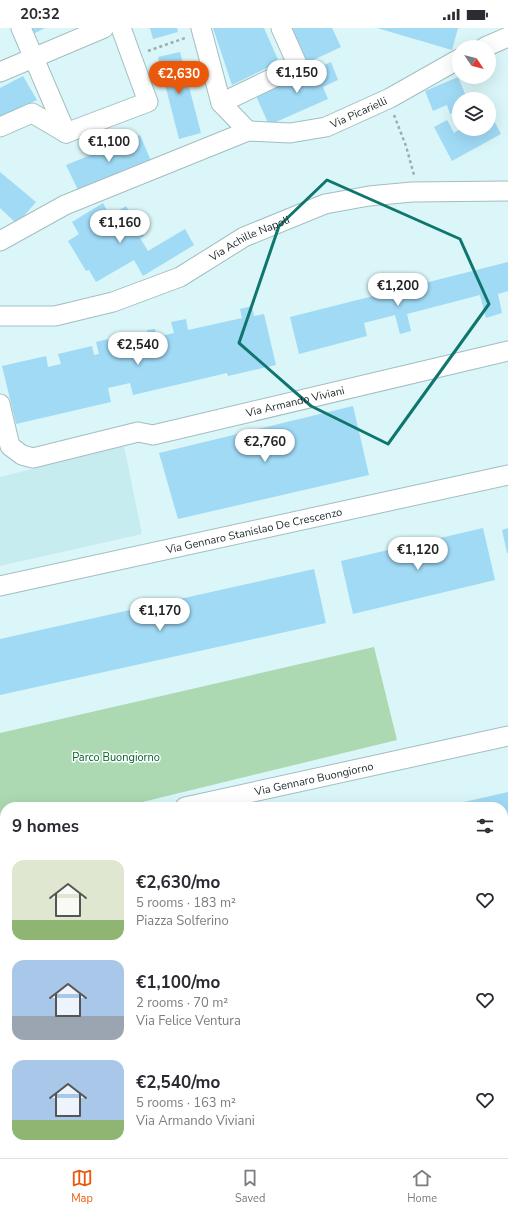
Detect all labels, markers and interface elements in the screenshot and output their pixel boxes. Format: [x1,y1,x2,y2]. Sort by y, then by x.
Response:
text: 20:32 [20,4,60,24]
north arrow [452,40,496,84]
map controls [452,40,496,136]
pin: €1,150 [264,60,330,94]
pin: €2,630 [146,61,212,95]
text: €1,150 [276,64,318,82]
text: €2,630 [158,65,200,83]
button: layers [452,92,496,136]
street label: Via Picarielli [327,93,389,132]
pin: €1,100 [76,129,142,163]
text: €1,100 [88,133,130,151]
pin: €1,160 [87,210,153,244]
street label: Via Achille Napoli [205,212,292,265]
text: €1,160 [99,214,141,232]
pin: €1,200 [365,273,431,307]
text: €1,200 [377,277,419,295]
pin: €2,540 [105,332,171,366]
text: €2,540 [117,336,159,354]
street label: Via Armando Viviani [243,382,346,421]
pin: €2,760 [232,429,298,463]
text: €2,760 [244,433,286,451]
street label: Via Gennaro Stanislao De Crescenzo [164,504,344,557]
pin: €1,120 [385,537,451,571]
text: €1,120 [397,541,439,559]
pin: €1,170 [127,598,193,632]
text: €1,170 [139,602,181,620]
park label: Parco Buongiorno [72,750,160,765]
street label: Via Gennaro Buongiorno [252,758,375,799]
text: 9 homes [12,815,79,838]
icon: filters [474,815,496,837]
text: €2,630/mo [136,871,220,894]
icon: home [44,876,92,924]
icon: heart [474,889,496,911]
text: 5 rooms · 183 m² [136,894,236,912]
text: Piazza Solferino [136,912,229,930]
text: €1,100/mo [136,971,220,994]
icon: home [44,976,92,1024]
icon: heart [474,989,496,1011]
text: 2 rooms · 70 m² [136,994,228,1012]
text: Via Felice Ventura [136,1012,241,1030]
text: €2,540/mo [136,1071,220,1094]
icon: home [44,1076,92,1124]
icon: heart [474,1089,496,1111]
text: 5 rooms · 163 m² [136,1094,236,1112]
text: Via Armando Viviani [136,1112,255,1130]
tab: Map [71,1167,93,1206]
tab: Saved [235,1167,265,1206]
tab: Home [407,1167,437,1206]

